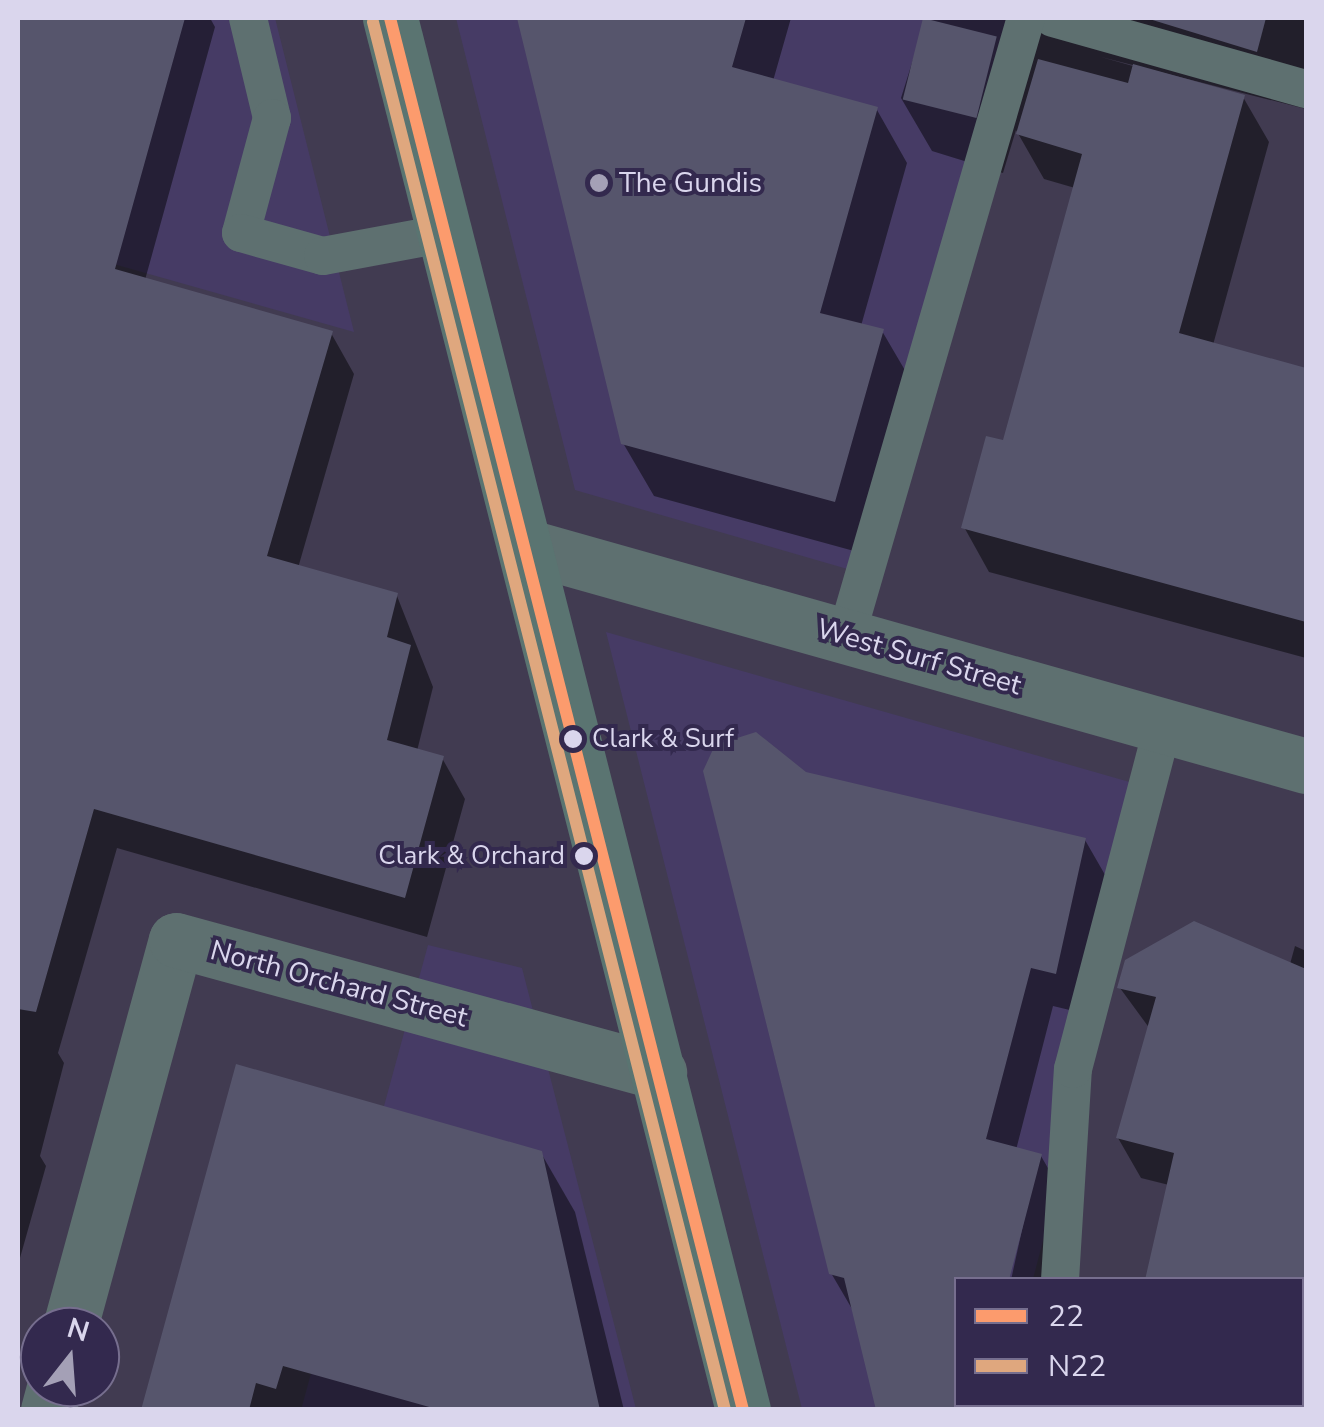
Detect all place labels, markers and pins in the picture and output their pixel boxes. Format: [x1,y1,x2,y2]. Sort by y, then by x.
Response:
place label: The Gundis [619,166,762,200]
marker: The Gundis [588,172,610,194]
place label: Clark & Surf [592,723,734,755]
marker: Clark & Surf [563,729,583,749]
place label: Clark & Orchard [378,840,565,872]
marker: Clark & Orchard [574,846,594,866]

